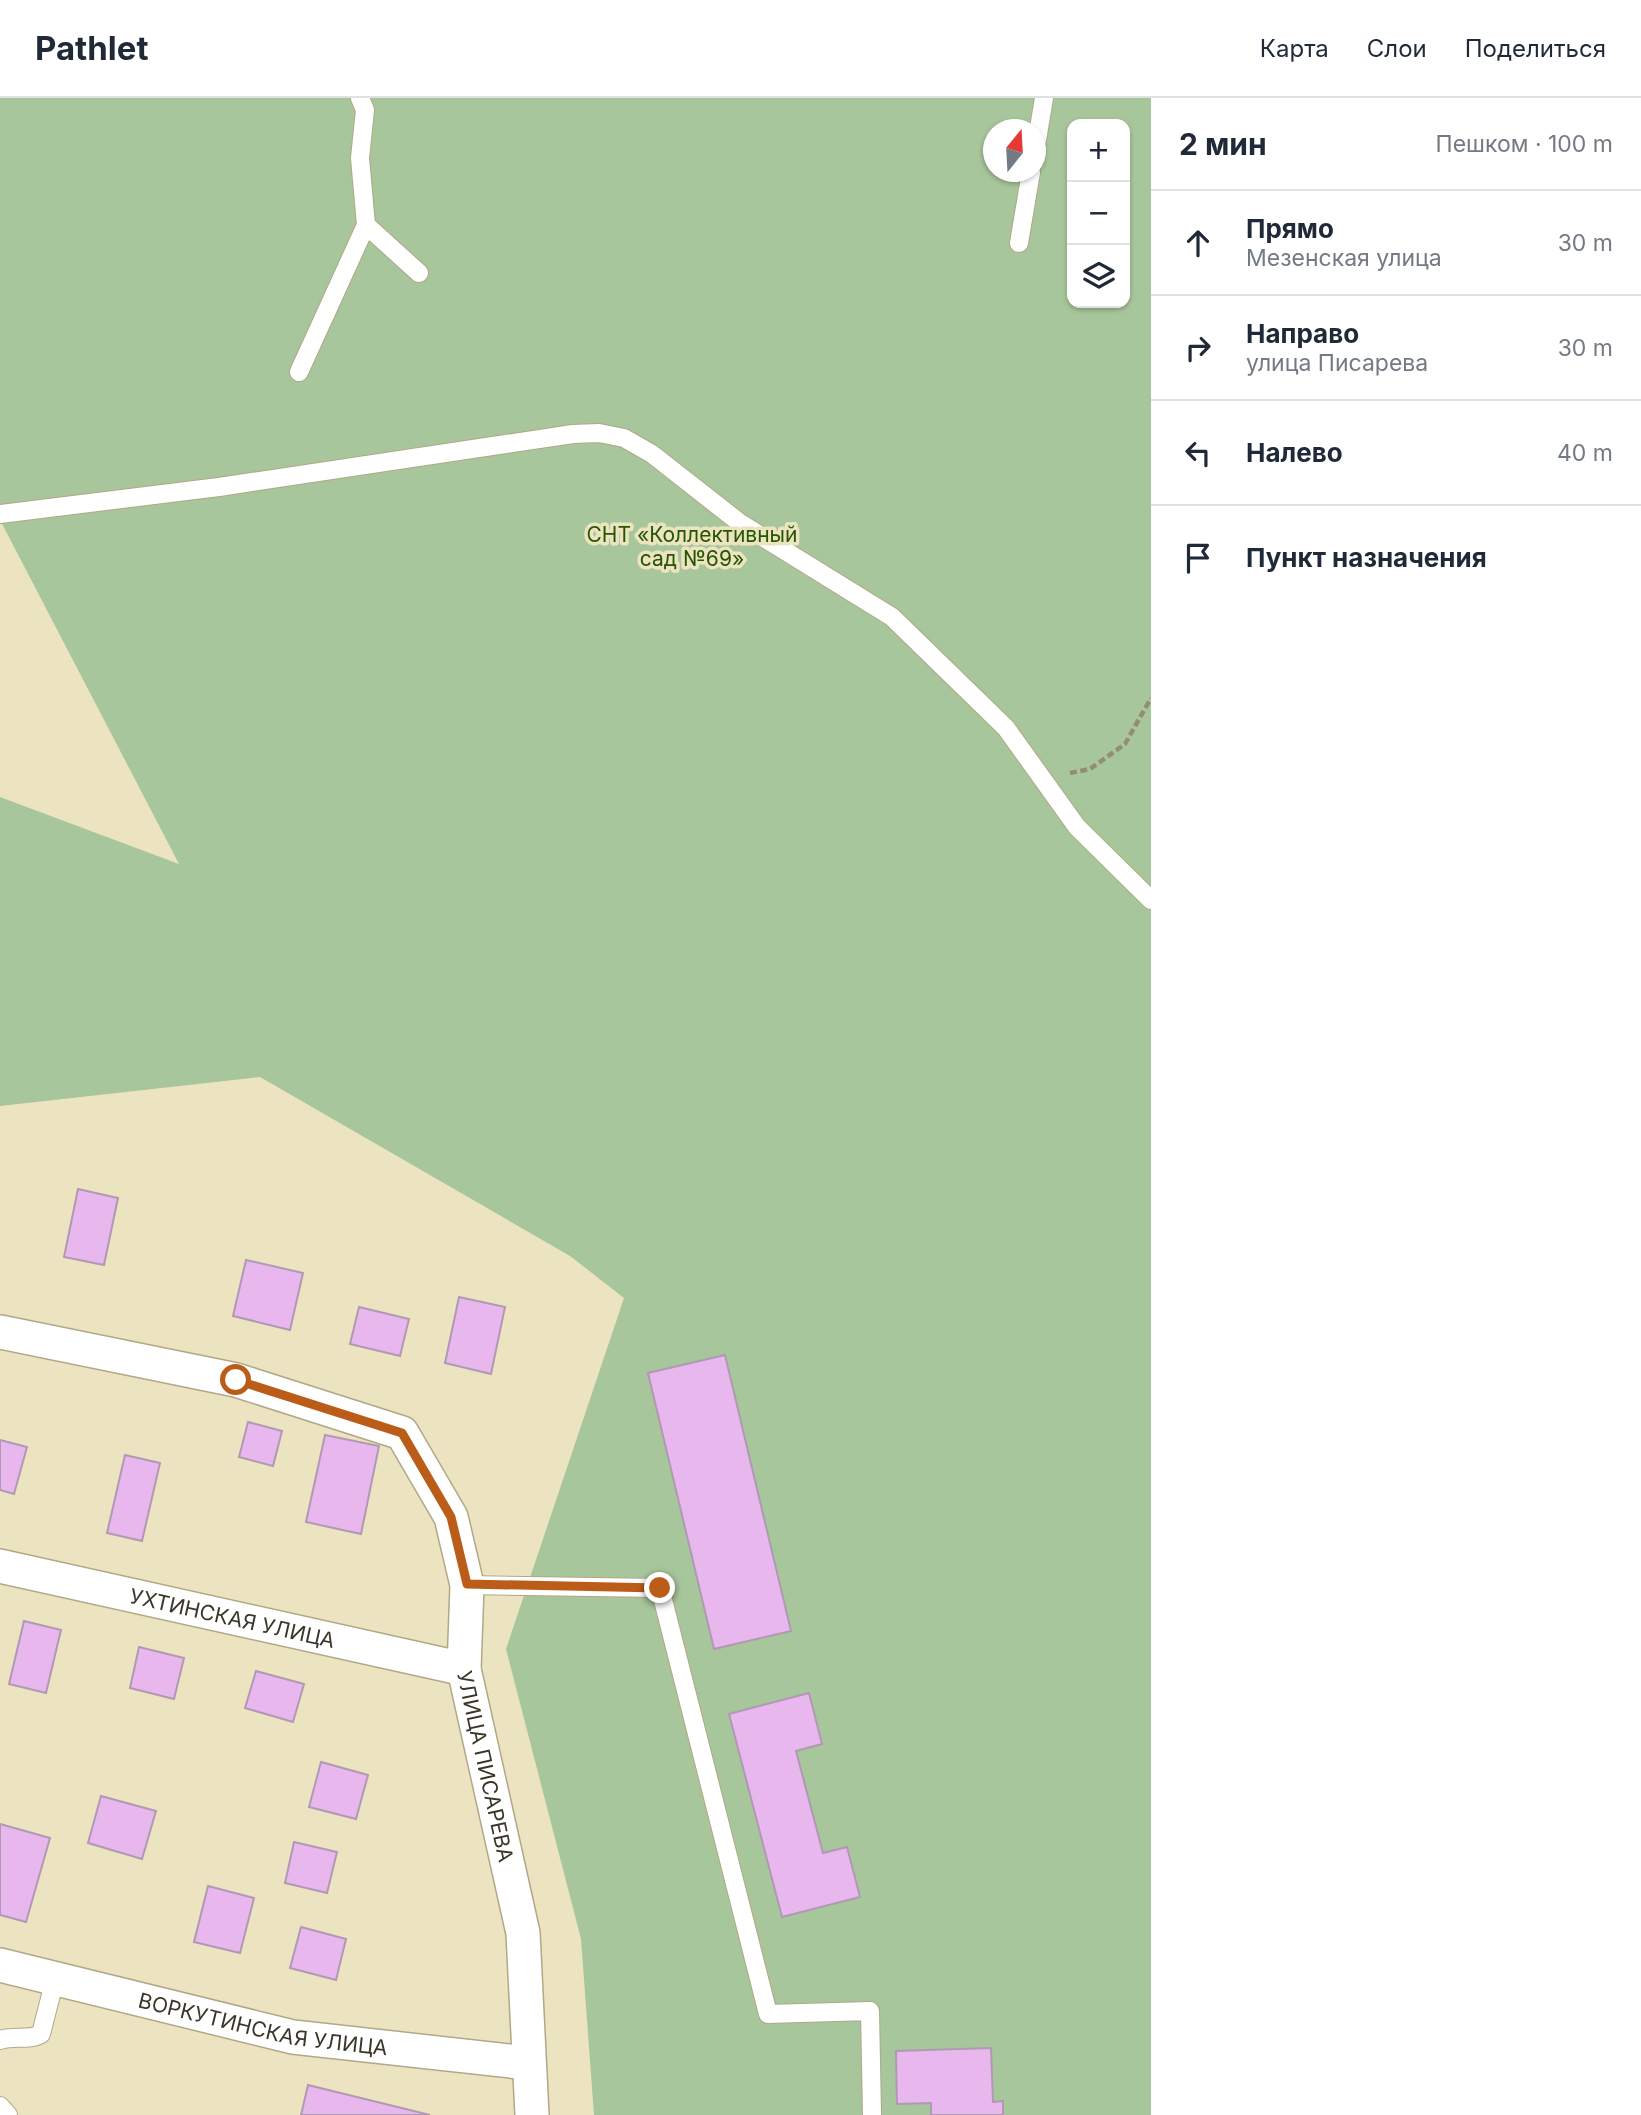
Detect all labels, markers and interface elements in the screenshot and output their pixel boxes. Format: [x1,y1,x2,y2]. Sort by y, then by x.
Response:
text: Pathlet [35,28,149,68]
text: Карта [1260,34,1329,63]
text: Слои [1367,34,1427,63]
text: Поделиться [1465,34,1606,63]
north arrow [983,119,1046,182]
map controls [1067,119,1130,308]
button: + [1067,119,1130,182]
text: 2 мин [1179,126,1267,162]
text: Пешком · 100 m [1436,130,1613,158]
button: − [1067,182,1130,245]
text: Прямо [1246,213,1334,244]
icon: ahead [1179,224,1217,262]
text: 30 m [1558,229,1613,257]
text: Мезенская улица [1246,244,1442,272]
button: layers [1067,245,1130,308]
text: Направо [1246,318,1359,349]
icon: right [1179,329,1217,367]
text: 30 m [1558,334,1613,362]
text: улица Писарева [1246,349,1428,377]
icon: left [1179,434,1217,472]
text: Налево [1246,437,1343,468]
text: 40 m [1557,439,1613,467]
park label: СНТ «Коллективный сад №69» [587,522,797,571]
icon: arrive [1179,539,1217,577]
text: Пункт назначения [1246,542,1487,573]
route start [220,1364,251,1395]
route end [644,1572,675,1603]
street label: УХТИНСКАЯ УЛИЦА [127,1583,337,1652]
street label: УЛИЦА ПИСАРЕВА [452,1668,519,1864]
street label: ВОРКУТИНСКАЯ УЛИЦА [136,1987,389,2060]

